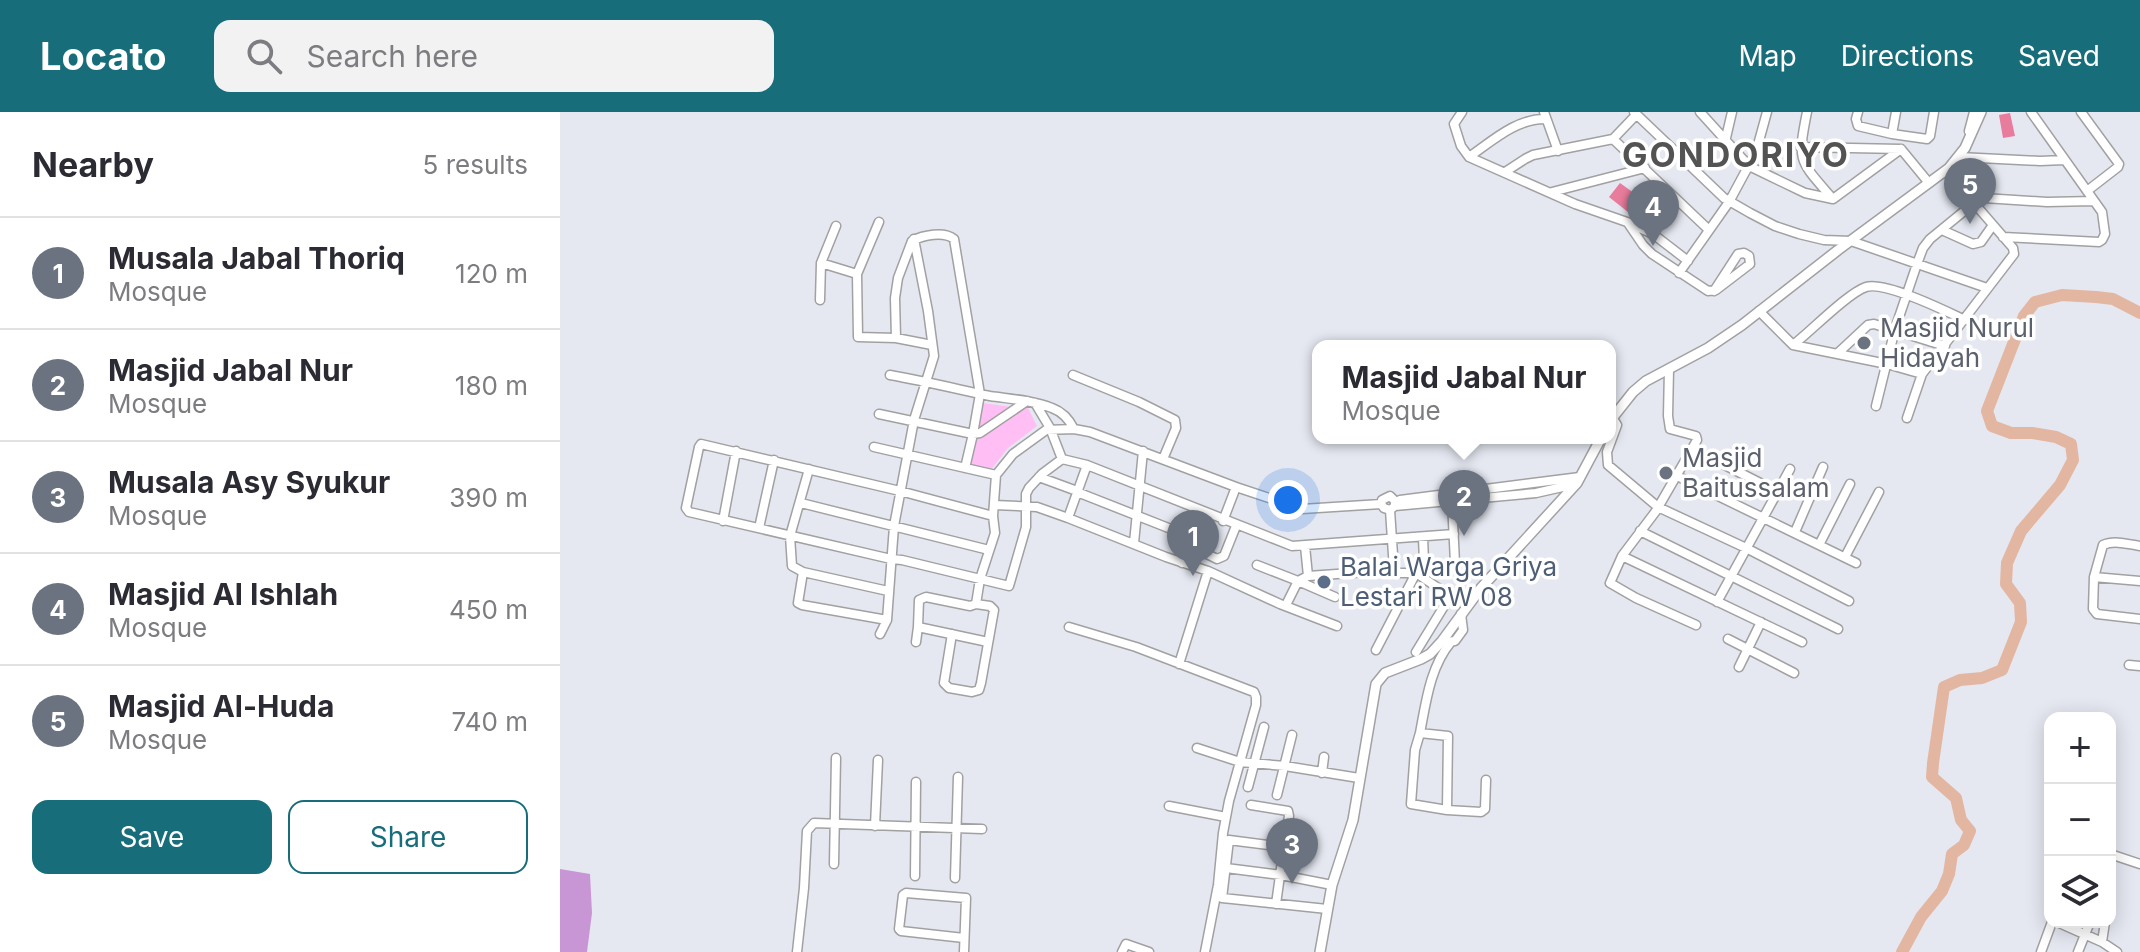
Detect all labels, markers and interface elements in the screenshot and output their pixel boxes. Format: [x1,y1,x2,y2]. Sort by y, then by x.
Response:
search box [214,20,774,92]
text: Locato [40,33,166,79]
icon: search [242,34,286,78]
text: Search here [306,38,478,74]
text: Map [1738,39,1797,73]
text: Directions [1841,39,1974,73]
text: Saved [2018,39,2100,73]
district label: GONDORIYO [1622,134,1850,175]
text: Nearby [32,144,154,185]
text: 5 results [423,149,528,180]
pin: 5 [1944,158,1996,224]
pin: 4 [1627,180,1679,246]
text: Musala Jabal Thoriq [108,240,405,276]
text: 1 [52,258,64,289]
text: 120 m [455,258,528,289]
text: Mosque [108,276,207,307]
place label: Masjid Nurul Hidayah [1880,312,2034,373]
marker: Masjid Nurul Hidayah [1855,334,1873,352]
popup [1312,340,1616,444]
text: Masjid Jabal Nur [108,352,353,388]
text: Masjid Jabal Nur [1341,359,1587,395]
text: 2 [50,370,66,401]
text: 180 m [455,370,528,401]
text: Mosque [108,388,207,419]
text: Mosque [1341,395,1441,426]
place label: Masjid Baitussalam [1682,442,1830,503]
text: Musala Asy Syukur [108,464,390,500]
marker: Masjid Baitussalam [1657,464,1675,482]
pin: 2 [1438,470,1490,536]
your location [1268,480,1308,520]
text: 3 [50,482,66,513]
text: 390 m [449,482,528,513]
text: Mosque [108,500,207,531]
pin: 1 [1167,510,1219,576]
place label: Balai Warga Griya Lestari RW 08 [1340,551,1557,612]
marker: Balai Warga Griya Lestari RW 08 [1315,573,1333,591]
text: Masjid Al Ishlah [108,576,338,612]
text: 4 [49,594,67,625]
text: 450 m [449,594,528,625]
text: Mosque [108,612,207,643]
text: Masjid Al-Huda [108,688,334,724]
text: 5 [50,706,66,737]
text: 740 m [452,706,528,737]
map controls [2044,712,2116,928]
button: + [2044,712,2116,784]
text: Mosque [108,724,207,755]
button: − [2044,784,2116,856]
button: Save [32,800,272,874]
button: Share [288,800,528,874]
pin: 3 [1266,818,1318,884]
button: layers [2044,856,2116,928]

